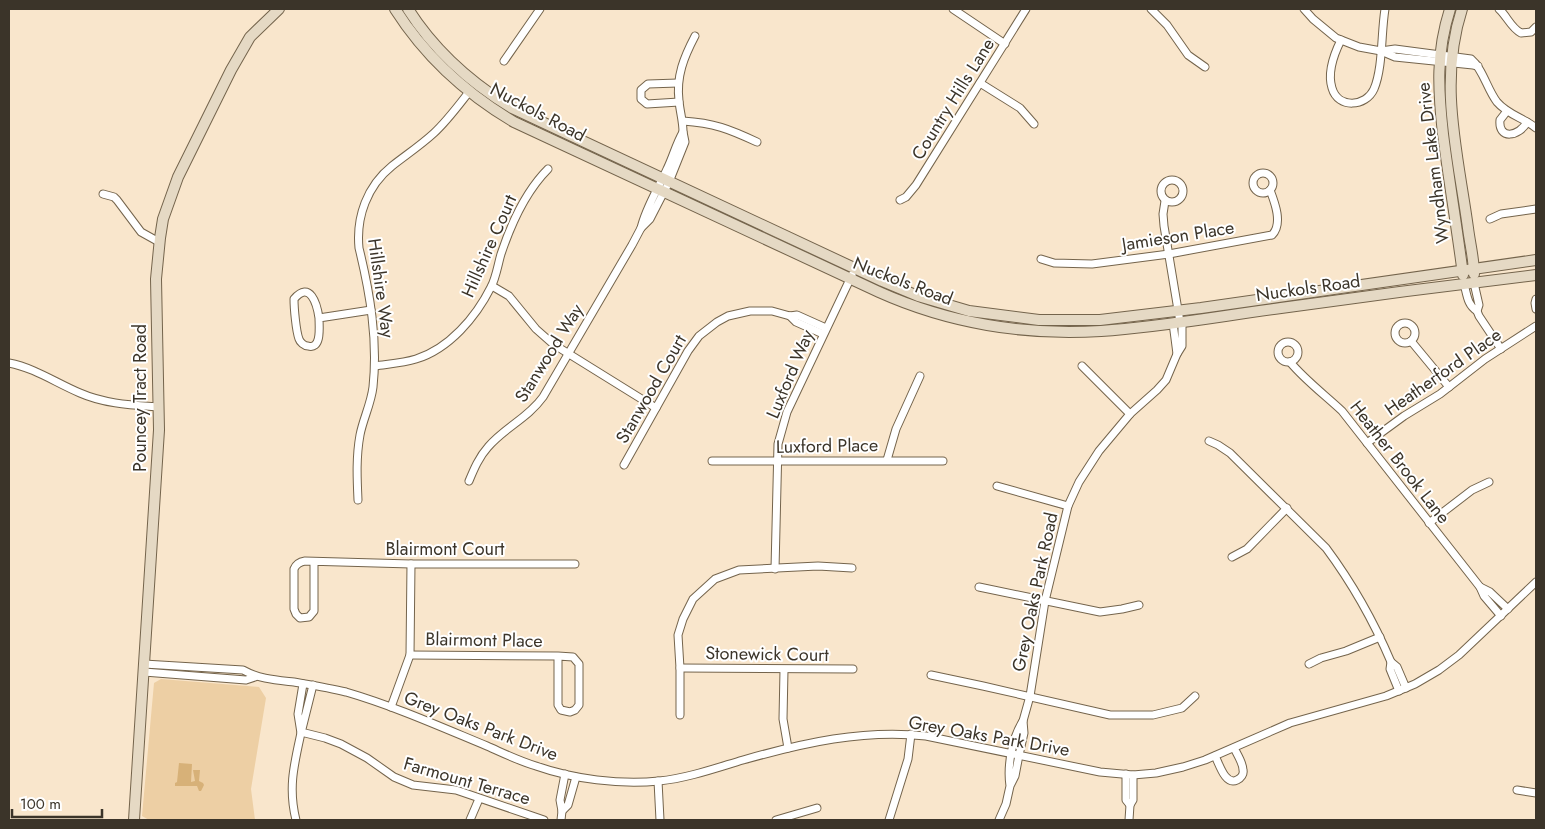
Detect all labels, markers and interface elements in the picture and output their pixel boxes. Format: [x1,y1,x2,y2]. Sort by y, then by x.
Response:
street label: Country Hills Lane [905,33,1001,165]
street label: Nuckols Road [485,76,591,148]
street label: Wyndham Lake Drive [1410,81,1456,245]
street label: Hillshire Court [455,190,524,301]
street label: Jamieson Place [1118,214,1236,258]
street label: Hillshire Way [361,237,401,340]
street label: Nuckols Road [849,250,957,312]
street label: Nuckols Road [1254,268,1362,308]
street label: Stanwood Way [508,299,590,407]
street label: Heatherford Place [1379,322,1507,422]
street label: Pouncey Tract Road [127,324,153,472]
street label: Luxford Way [760,326,820,422]
street label: Stanwood Court [609,329,693,448]
street label: Heather Brook Lane [1344,395,1456,529]
street label: Luxford Place [776,432,878,460]
street label: Grey Oaks Park Road [1005,510,1065,674]
street label: Blairmont Court [386,536,505,562]
street label: Blairmont Place [425,626,543,654]
street label: Stonewick Court [705,640,830,668]
street label: Grey Oaks Park Drive [400,685,562,767]
street label: Grey Oaks Park Drive [906,709,1072,763]
street label: Farmount Terrace [401,751,533,811]
scale bar [12,786,102,818]
text: 100 m [20,793,61,815]

